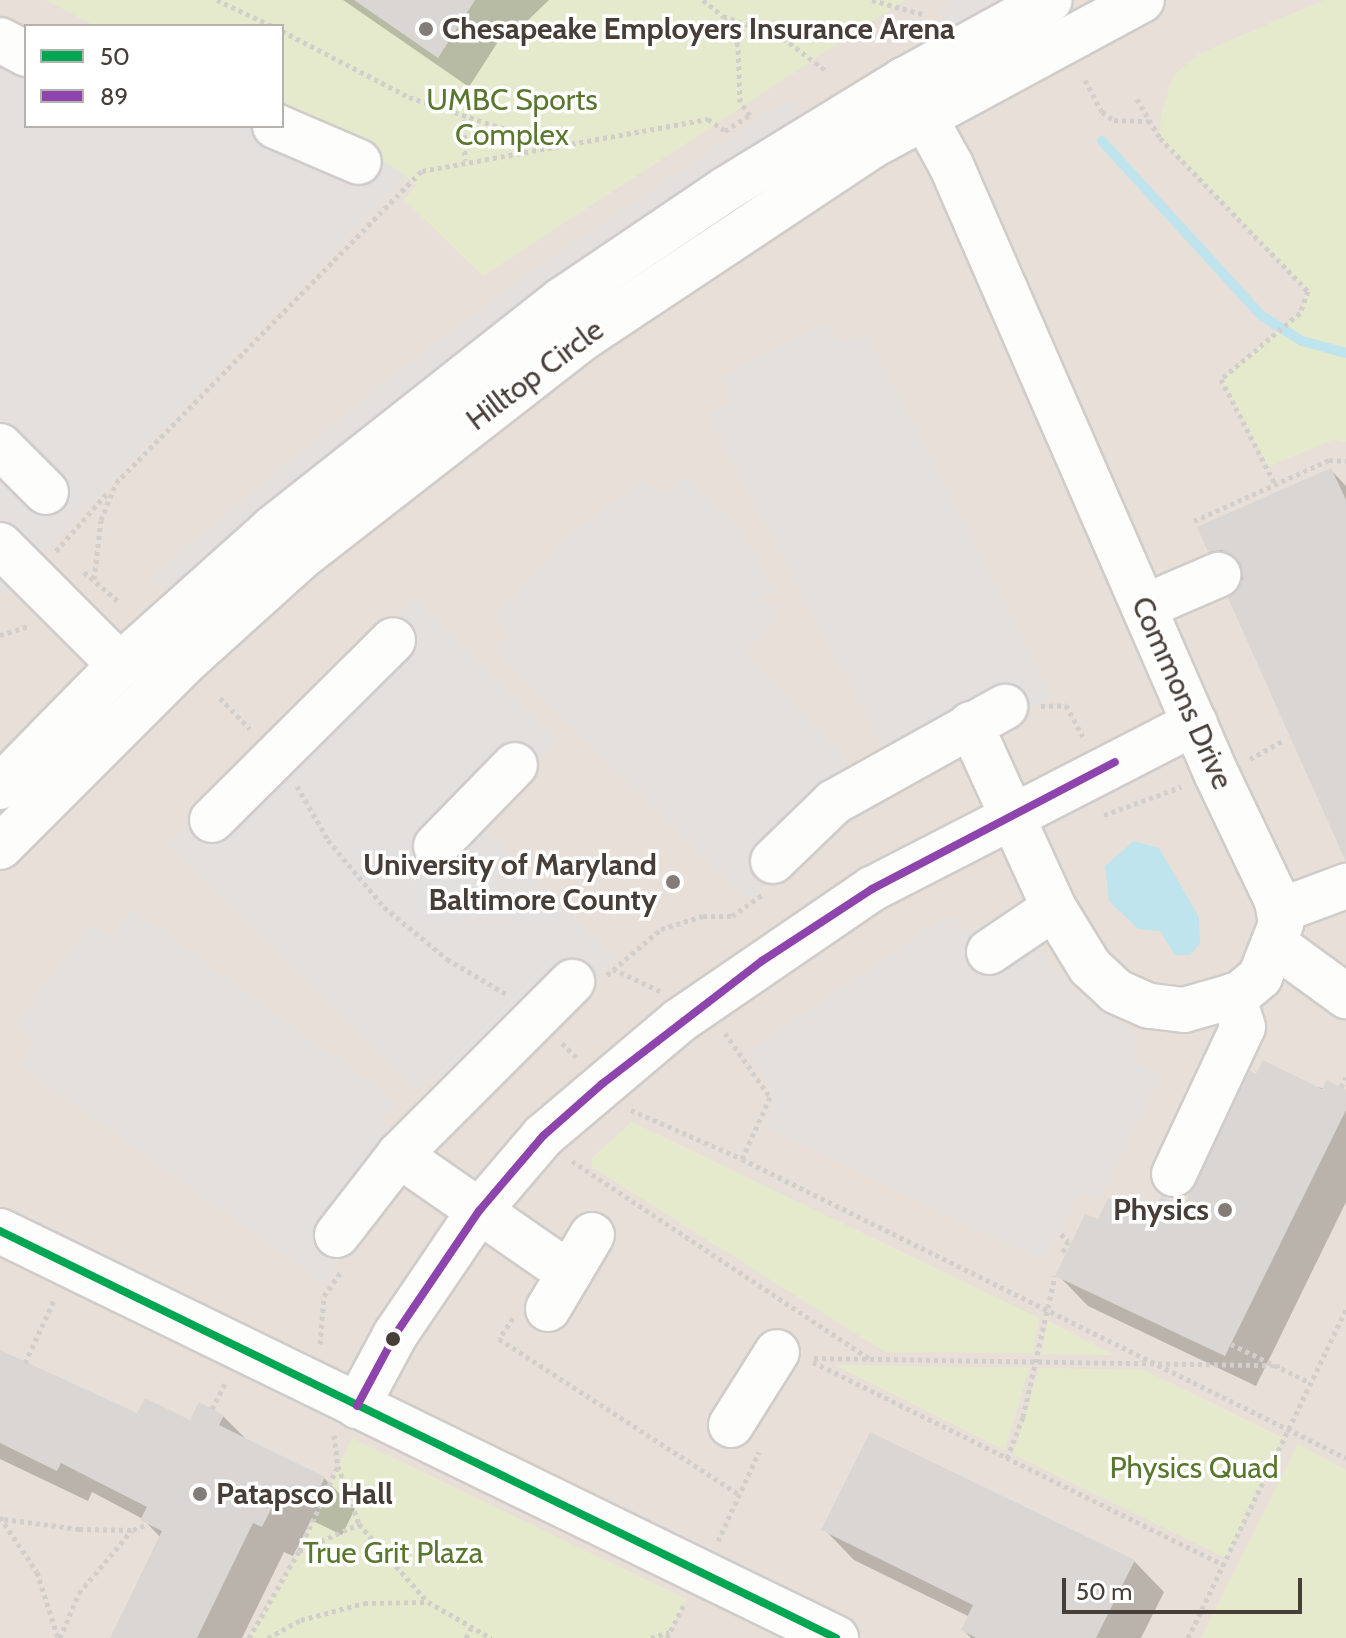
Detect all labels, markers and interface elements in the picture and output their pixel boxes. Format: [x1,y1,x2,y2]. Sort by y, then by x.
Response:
place label: Chesapeake Employers Insurance Arena [442,11,955,47]
marker: Chesapeake Employers Insurance Arena [417,20,435,38]
legend [24,24,284,128]
text: 50 [100,42,130,71]
text: 89 [100,82,128,111]
park label: UMBC Sports Complex [426,82,598,152]
street label: Hilltop Circle [459,312,611,438]
street label: Commons Drive [1123,591,1241,795]
place label: University of Maryland Baltimore County [363,847,657,918]
marker: University of Maryland Baltimore County [664,873,682,891]
place label: Physics [1113,1192,1209,1228]
marker: Physics [1216,1201,1234,1219]
unlabelled marker [385,1331,401,1347]
park label: Physics Quad [1109,1450,1279,1486]
place label: Patapsco Hall [216,1476,393,1512]
marker: Patapsco Hall [191,1485,209,1503]
park label: True Grit Plaza [303,1535,483,1571]
scale bar [1066,1562,1306,1612]
text: 50 m [1076,1577,1132,1606]

